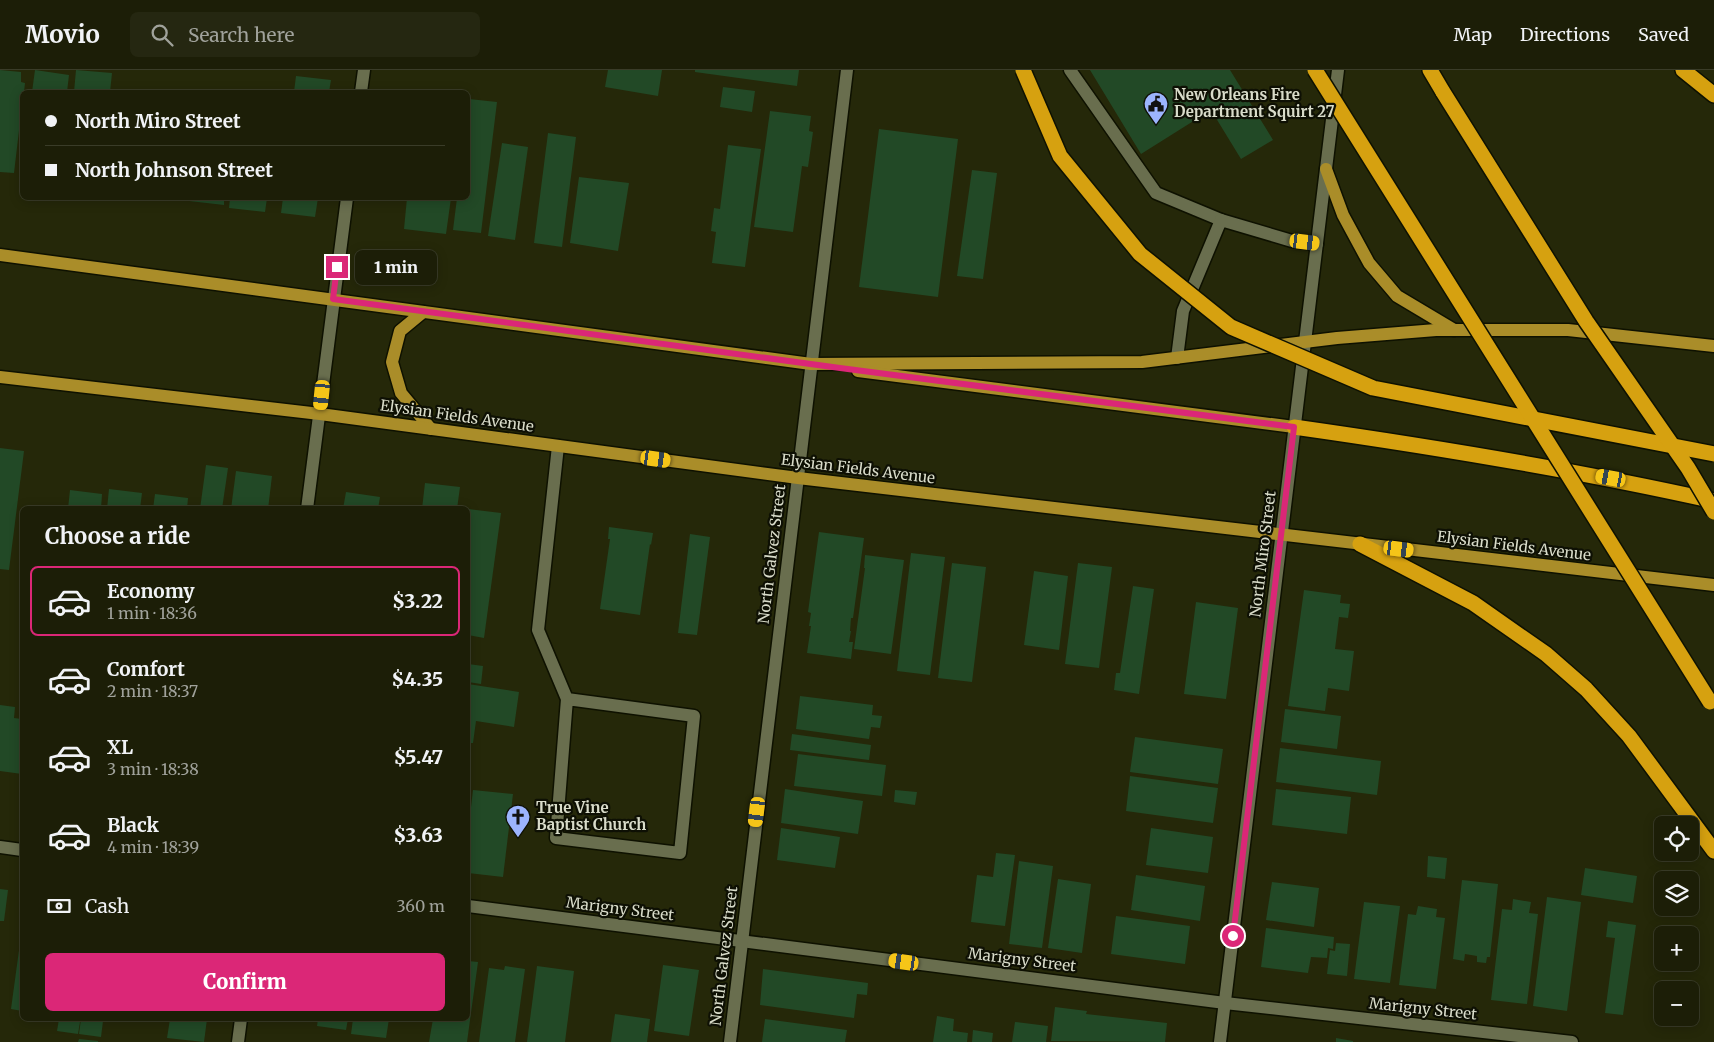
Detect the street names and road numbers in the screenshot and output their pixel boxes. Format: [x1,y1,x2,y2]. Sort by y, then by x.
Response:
street label: Elysian Fields Avenue [379,395,535,436]
street label: Elysian Fields Avenue [780,450,936,487]
street label: North Galvez Street [754,483,790,625]
street label: North Miro Street [1245,489,1280,618]
street label: Elysian Fields Avenue [1436,527,1592,564]
street label: North Galvez Street [706,885,742,1027]
street label: Marigny Street [565,892,675,925]
street label: Marigny Street [967,943,1077,976]
street label: Marigny Street [1368,993,1478,1024]

